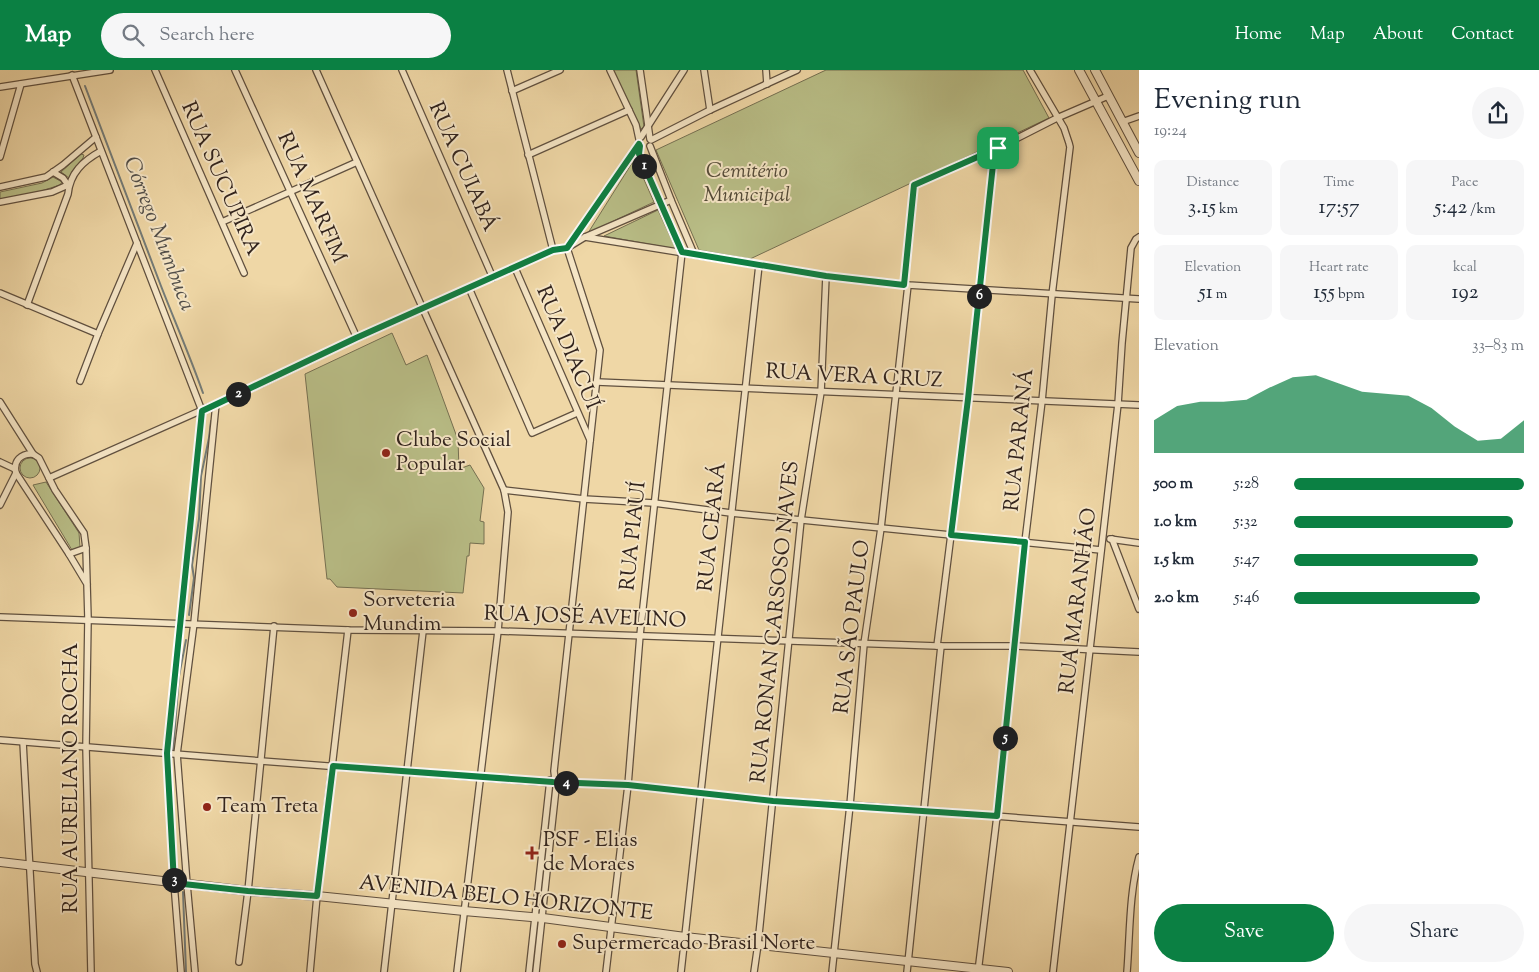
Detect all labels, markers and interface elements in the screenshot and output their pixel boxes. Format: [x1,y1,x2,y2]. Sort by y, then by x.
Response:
search box [101,13,451,58]
text: Map [25,18,71,52]
icon: search [119,21,147,49]
text: Search here [159,22,255,49]
text: Home [1235,22,1282,48]
text: Map [1310,22,1345,48]
text: About [1373,22,1423,48]
text: Contact [1451,22,1514,48]
text: Evening run [1154,81,1301,121]
button: share [1472,87,1524,139]
street label: RUA SUCUPIRA [173,97,267,261]
street label: RUA CUIABÁ [420,97,504,237]
text: 19:24 [1154,120,1187,143]
pin [977,127,1019,169]
street label: RUA MARFIM [269,128,353,268]
icon: arrive [984,134,1012,162]
water label: Córrego Mumbuca [114,152,202,316]
pin: 1 [632,154,656,178]
text: 1 [642,156,647,176]
park label: Cemitério Municipal [704,157,790,211]
text: Distance [1187,173,1239,193]
text: Time [1323,173,1355,193]
text: Pace [1452,173,1478,193]
text: 3.15 [1188,193,1216,223]
text: 17:57 [1319,193,1359,223]
text: 5:42 [1434,193,1467,223]
text: km [1216,200,1238,220]
text: /km [1467,200,1496,220]
text: Elevation [1185,258,1241,278]
text: Heart rate [1309,258,1369,278]
text: kcal [1453,258,1477,278]
text: 51 [1199,278,1213,308]
text: 155 [1313,278,1335,308]
text: 192 [1452,278,1478,308]
street label: RUA DIACUÍ [527,281,607,415]
pin: 6 [966,284,992,308]
text: m [1213,285,1227,305]
text: bpm [1335,285,1365,305]
text: 6 [976,286,983,306]
text: Elevation [1154,335,1219,358]
text: 33–83 m [1472,335,1524,358]
street label: RUA VERA CRUZ [765,357,943,397]
street label: RUA PARANÁ [998,367,1042,513]
pin: 2 [226,382,250,406]
text: 2 [235,384,242,404]
place label: Clube Social Popular [396,426,511,480]
marker: Clube Social Popular [380,447,392,459]
street label: RUA RONAN CARSOSO NAVES [744,459,808,785]
street label: RUA CEARÁ [691,461,735,593]
text: 500 m [1154,473,1193,496]
text: 5:28 [1234,473,1259,496]
street label: RUA PIAUÍ [613,480,655,592]
street label: RUA MARANHÃO [1053,506,1105,696]
text: 1.0 km [1154,511,1197,534]
text: 5:32 [1234,511,1258,534]
street label: RUA SÃO PAULO [827,538,879,716]
text: 1.5 km [1154,549,1194,572]
text: 5:47 [1234,549,1260,572]
place label: Sorveteria Mundim [363,586,456,640]
text: 2.0 km [1154,587,1199,610]
text: 5:46 [1234,587,1260,610]
street label: RUA JOSÉ AVELINO [483,599,687,637]
marker: Sorveteria Mundim [347,607,359,619]
street label: RUA AURELIANO ROCHA [57,643,87,913]
pin: 5 [992,726,1018,750]
text: 5 [1003,728,1008,748]
pin: 4 [554,770,578,796]
text: 4 [563,773,570,793]
place label: Team Treta [217,792,319,822]
marker: Team Treta [201,801,213,813]
place label: PSF - Elias de Moraes [543,826,638,880]
marker: PSF - Elias de Moraes [525,846,539,860]
pin: 3 [162,868,186,892]
street label: AVENIDA BELO HORIZONTE [357,869,655,929]
text: 3 [172,870,177,890]
button: Save [1154,904,1334,962]
button: Share [1344,904,1524,962]
place label: Supermercado Brasil Norte [572,929,815,959]
marker: Supermercado Brasil Norte [556,938,568,950]

